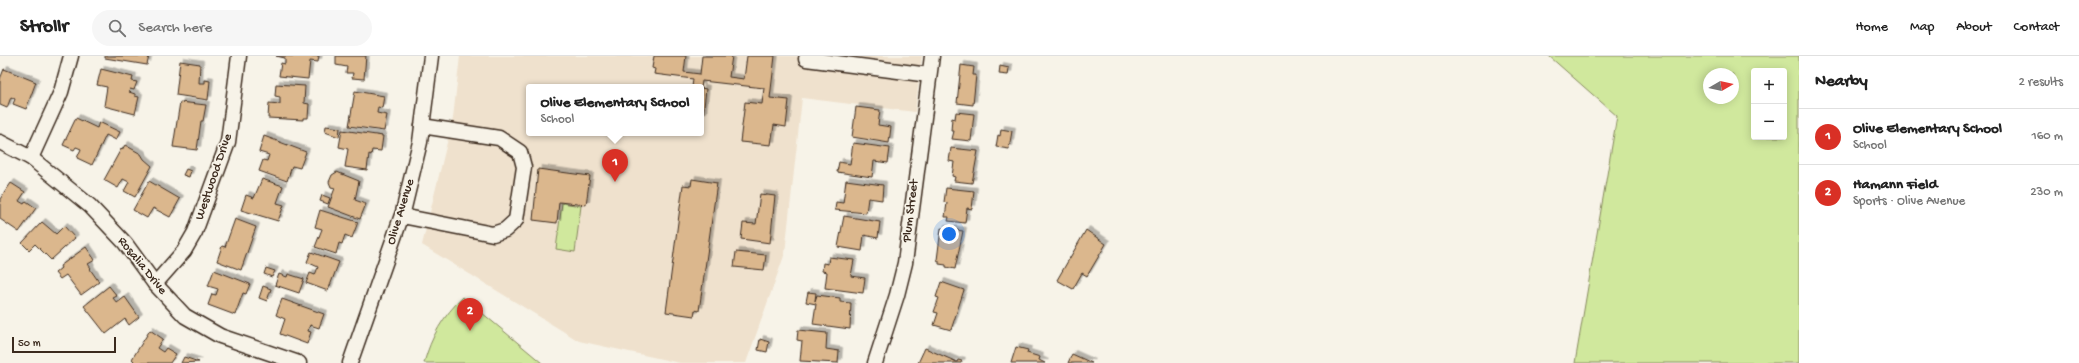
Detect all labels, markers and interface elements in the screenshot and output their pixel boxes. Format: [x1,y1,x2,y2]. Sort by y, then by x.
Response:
search box [92,10,372,46]
text: Strollr [20,16,68,39]
icon: search [106,17,128,39]
text: Search here [138,19,212,37]
text: Home [1856,19,1888,36]
text: Map [1910,19,1934,36]
text: About [1956,19,1992,36]
text: Contact [2014,19,2059,36]
north arrow [1703,68,1739,104]
map controls [1751,68,1787,140]
button: + [1751,68,1787,104]
text: Nearby [1815,72,1868,92]
text: 2 results [2018,75,2063,90]
popup [526,84,704,136]
text: Olive Elementary School [540,94,690,112]
button: − [1751,104,1787,140]
text: School [540,112,574,127]
text: Olive Elementary School [1853,120,2002,138]
text: 1 [1825,129,1831,144]
text: 160 m [2031,129,2063,144]
street label: Westwood Drive [192,132,236,222]
text: School [1853,138,1887,153]
pin: 1 [602,149,628,182]
text: Hamann Field [1853,176,1937,194]
street label: Olive Avenue [384,177,418,247]
street label: Plum Street [900,177,922,244]
text: 2 [1825,185,1831,200]
text: 230 m [2030,185,2063,200]
text: Sports · Olive Avenue [1853,194,1965,209]
your location [939,224,959,244]
street label: Rosalia Drive [114,234,170,298]
pin: 2 [457,298,483,331]
scale bar [12,335,116,354]
text: 50 m [18,338,40,350]

